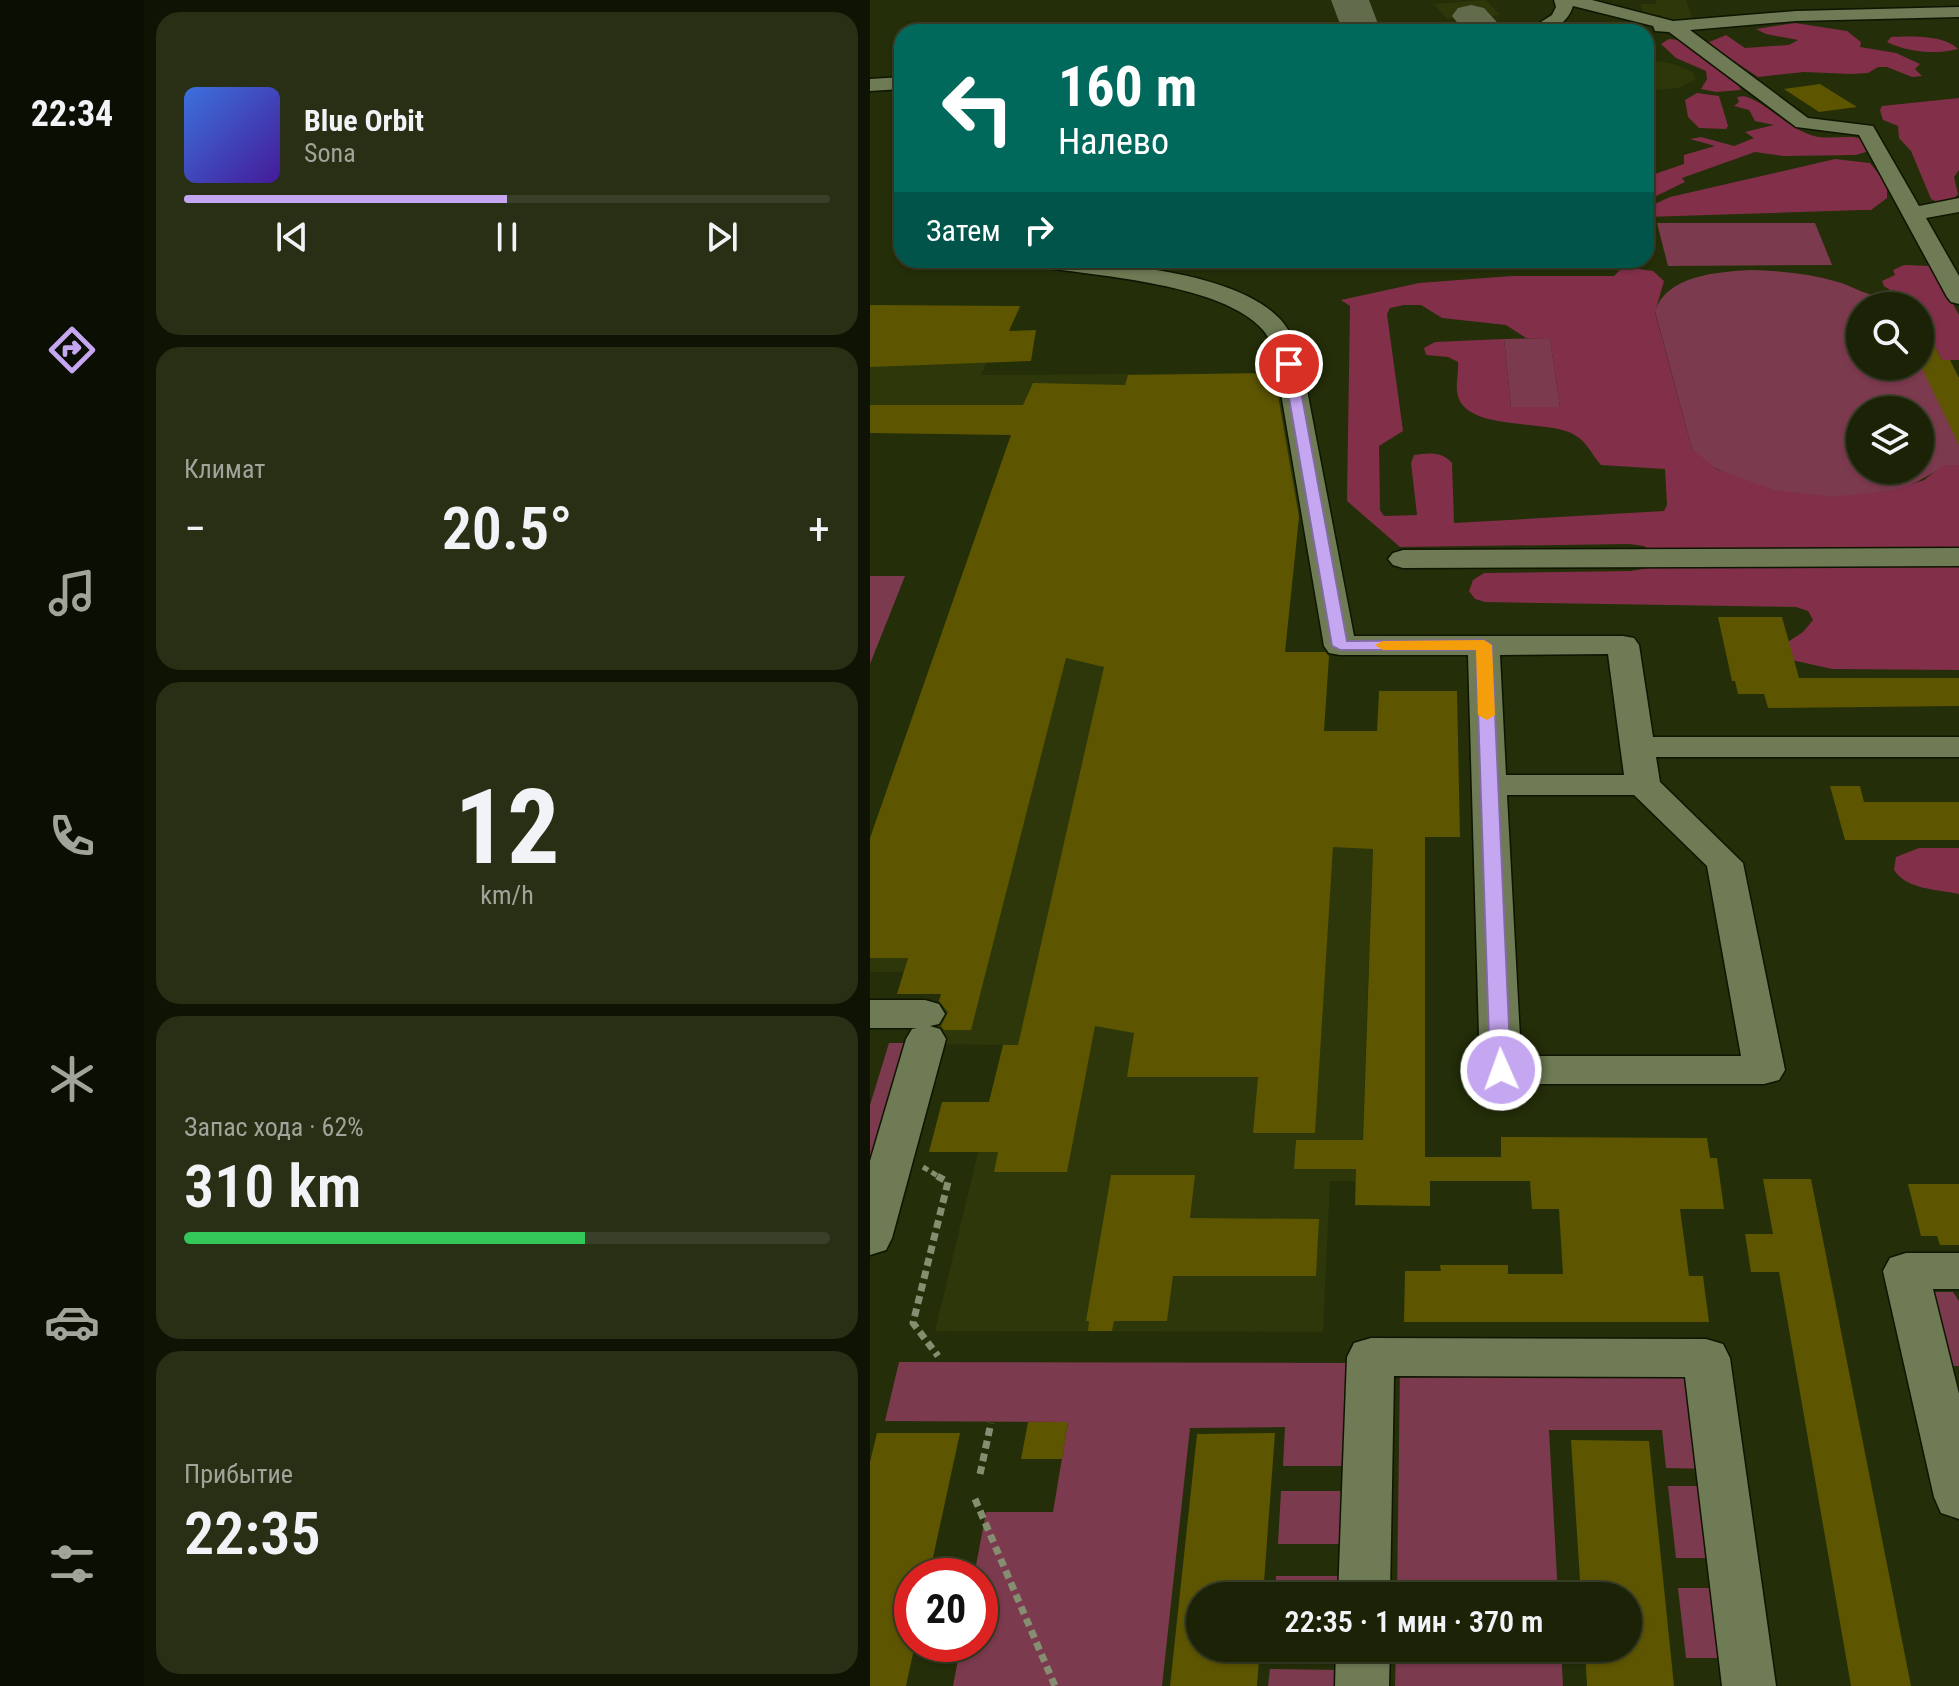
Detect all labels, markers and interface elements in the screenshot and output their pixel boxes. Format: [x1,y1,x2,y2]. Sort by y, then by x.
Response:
text: 160 m [1058,54,1197,120]
icon: left [926,56,1030,160]
text: 22:34 [31,93,113,135]
text: Blue Orbit [304,103,424,138]
text: Налево [1058,121,1169,163]
text: Sona [304,138,356,168]
icon: right [1017,208,1061,252]
text: Затем [926,213,1001,248]
icon: previous [270,215,314,259]
icon: pause [485,215,529,259]
icon: next [700,215,744,259]
map controls [1846,292,1934,484]
button: search [1846,292,1934,380]
icon: directions [44,322,100,378]
pin [1255,330,1323,398]
icon: arrive [1267,342,1311,386]
button: layers [1846,396,1934,484]
text: Климат [184,454,265,484]
text: 20.5° [442,493,572,564]
text: − [184,503,206,555]
text: + [808,503,830,555]
icon: music [44,565,100,621]
text: 12 [454,767,560,888]
icon: phone [44,808,100,864]
text: km/h [480,880,534,910]
position arrow [1459,1028,1543,1112]
icon: climate [44,1051,100,1107]
text: Запас хода · 62% [184,1112,364,1142]
text: 310 km [184,1151,361,1222]
icon: car [44,1294,100,1350]
text: Прибытие [184,1459,293,1489]
text: 22:35 [184,1498,321,1569]
icon: filters [44,1536,100,1592]
speed limit sign: 20 [894,1558,998,1662]
text: 22:35 · 1 мин · 370 m [1285,1604,1543,1639]

